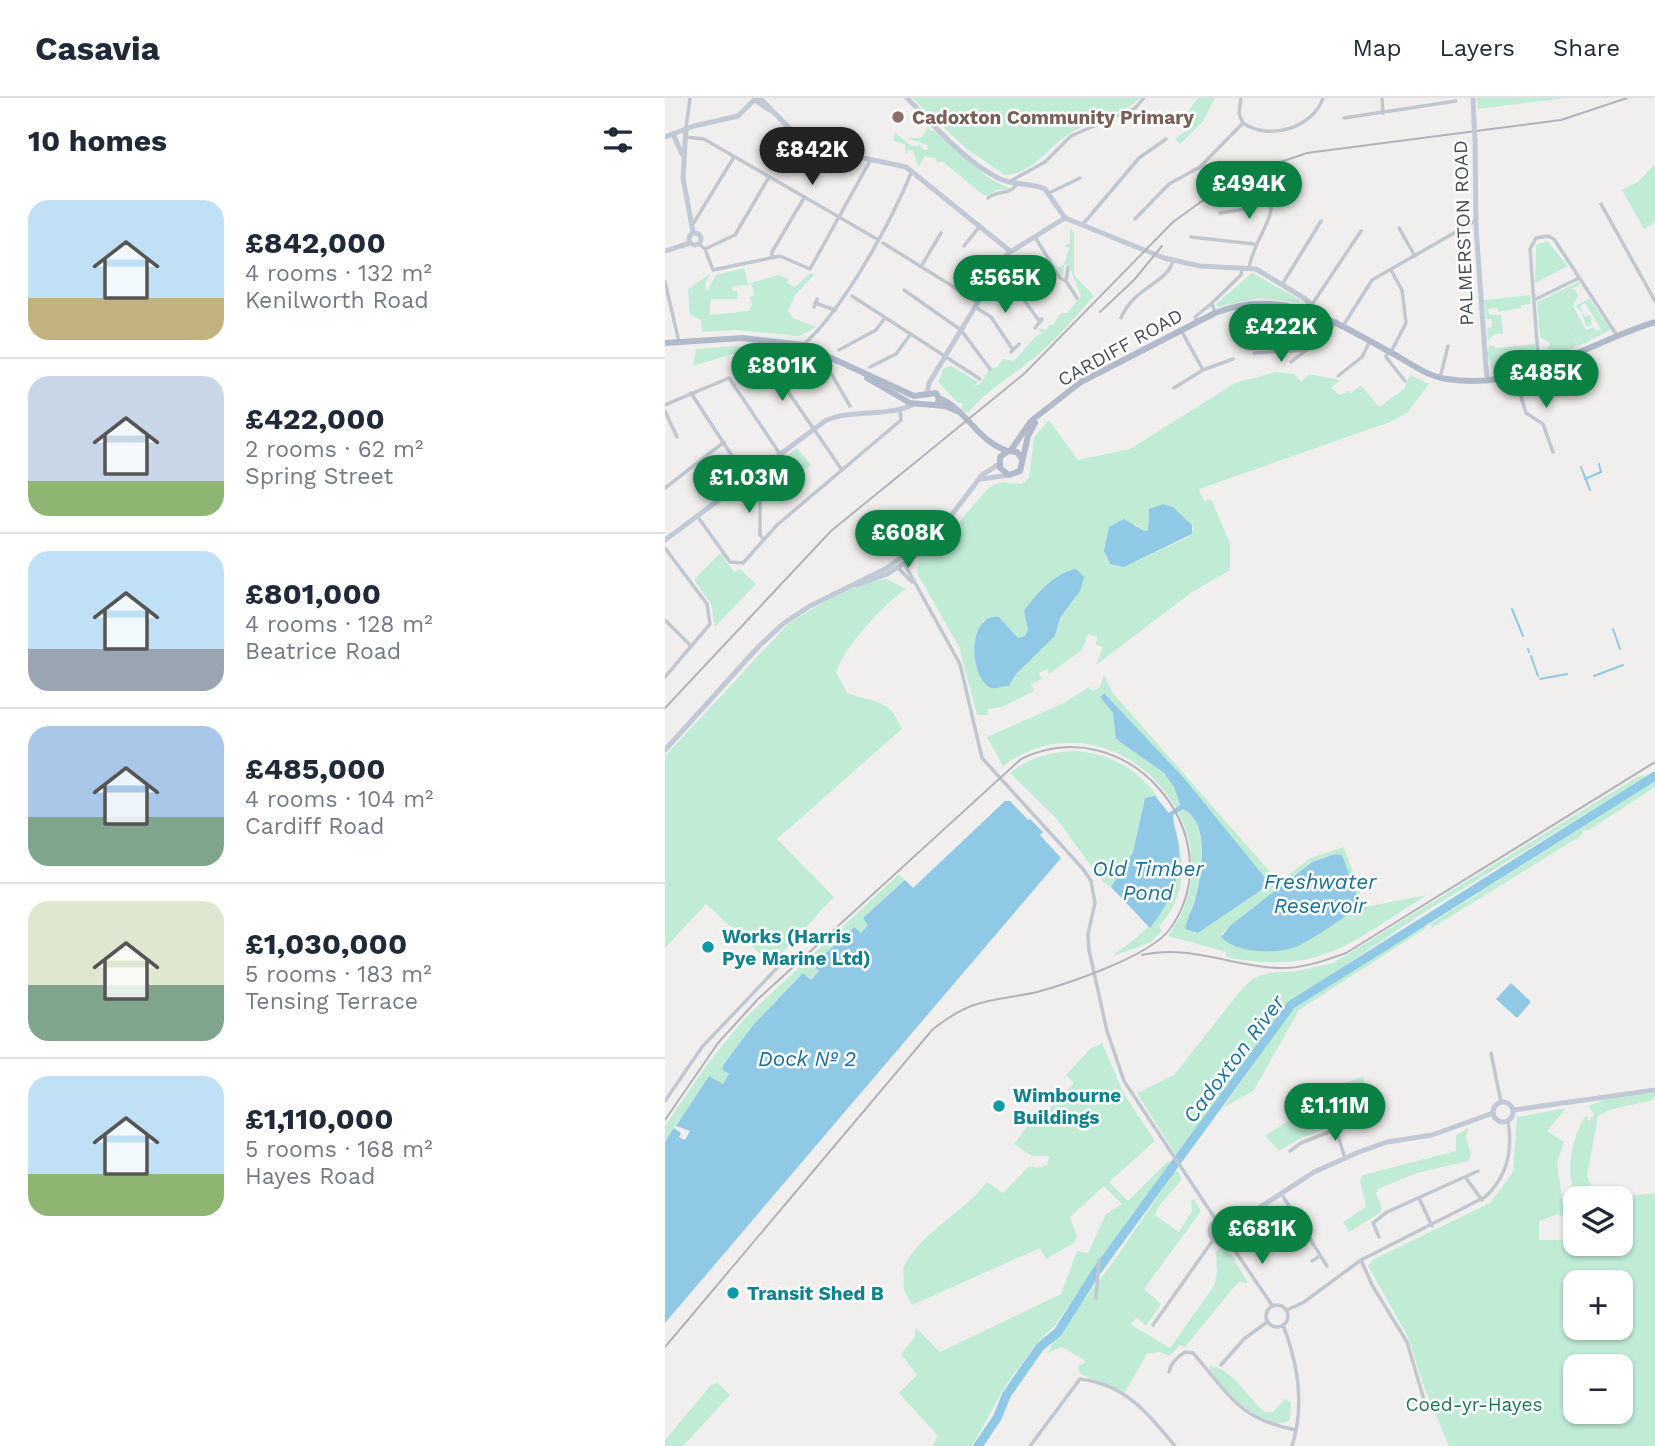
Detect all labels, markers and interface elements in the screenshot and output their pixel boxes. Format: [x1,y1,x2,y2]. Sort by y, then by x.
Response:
text: Casavia [35,29,160,68]
text: Map [1353,34,1401,62]
text: Layers [1439,34,1515,62]
text: Share [1553,34,1620,62]
place label: Cadoxton Community Primary [912,106,1194,129]
marker: Cadoxton Community Primary [890,109,906,125]
icon: filters [599,121,637,159]
text: 10 homes [28,123,167,158]
pin: £842K [763,127,861,187]
text: £842K [776,136,848,163]
street label: PALMERSTON ROAD [1449,140,1478,326]
pin: £494K [1200,162,1298,221]
text: £494K [1212,170,1286,197]
text: £842,000 [245,225,386,260]
icon: home [84,228,168,312]
pin: £565K [956,256,1054,315]
text: 4 rooms · 132 m² [245,260,432,287]
text: £565K [969,264,1041,291]
text: Kenilworth Road [245,287,429,314]
street label: CARDIFF ROAD [1054,304,1187,391]
pin: £422K [1232,304,1330,364]
text: £422K [1245,313,1317,340]
pin: £801K [733,344,831,403]
pin: £485K [1497,350,1595,410]
text: £801K [747,352,817,379]
text: £485K [1510,359,1582,386]
text: £422,000 [245,401,385,436]
icon: home [84,404,168,488]
text: 2 rooms · 62 m² [245,436,423,463]
pin: £1.03M [692,456,806,515]
text: Spring Street [245,463,393,490]
text: £1.03M [709,464,789,491]
pin: £608K [859,510,957,570]
text: £608K [871,519,945,546]
text: £801,000 [245,576,381,611]
icon: home [84,579,168,663]
text: 4 rooms · 128 m² [245,611,433,638]
text: Beatrice Road [245,638,401,665]
text: £485,000 [245,751,386,786]
icon: home [84,754,168,838]
text: 4 rooms · 104 m² [245,786,433,813]
text: Cardiff Road [245,813,385,840]
water label: Old Timber Pond [1092,856,1205,905]
water label: Freshwater Reservoir [1264,869,1377,918]
place label: Works (Harris Pye Marine Ltd) [722,925,871,970]
text: £1,030,000 [245,926,407,961]
icon: home [84,929,168,1013]
marker: Works (Harris Pye Marine Ltd) [700,939,716,955]
text: 5 rooms · 183 m² [245,961,432,988]
text: Tensing Terrace [245,988,418,1015]
water label: Cadoxton River [1178,989,1290,1127]
water label: Dock Nº 2 [758,1046,856,1071]
place label: Wimbourne Buildings [1013,1084,1121,1129]
pin: £1.11M [1278,1084,1392,1143]
text: £1.11M [1300,1092,1370,1119]
marker: Wimbourne Buildings [991,1098,1007,1114]
text: £1,110,000 [245,1101,394,1136]
icon: home [84,1104,168,1188]
text: 5 rooms · 168 m² [245,1136,433,1163]
text: Hayes Road [245,1163,375,1190]
map controls [1563,1186,1633,1424]
button: layers [1563,1186,1633,1256]
pin: £681K [1213,1206,1311,1266]
text: £681K [1228,1215,1296,1242]
button: + [1563,1270,1633,1340]
place label: Transit Shed B [747,1282,884,1305]
marker: Transit Shed B [725,1285,741,1301]
button: − [1563,1354,1633,1424]
park label: Coed-yr-Hayes [1405,1393,1543,1416]

